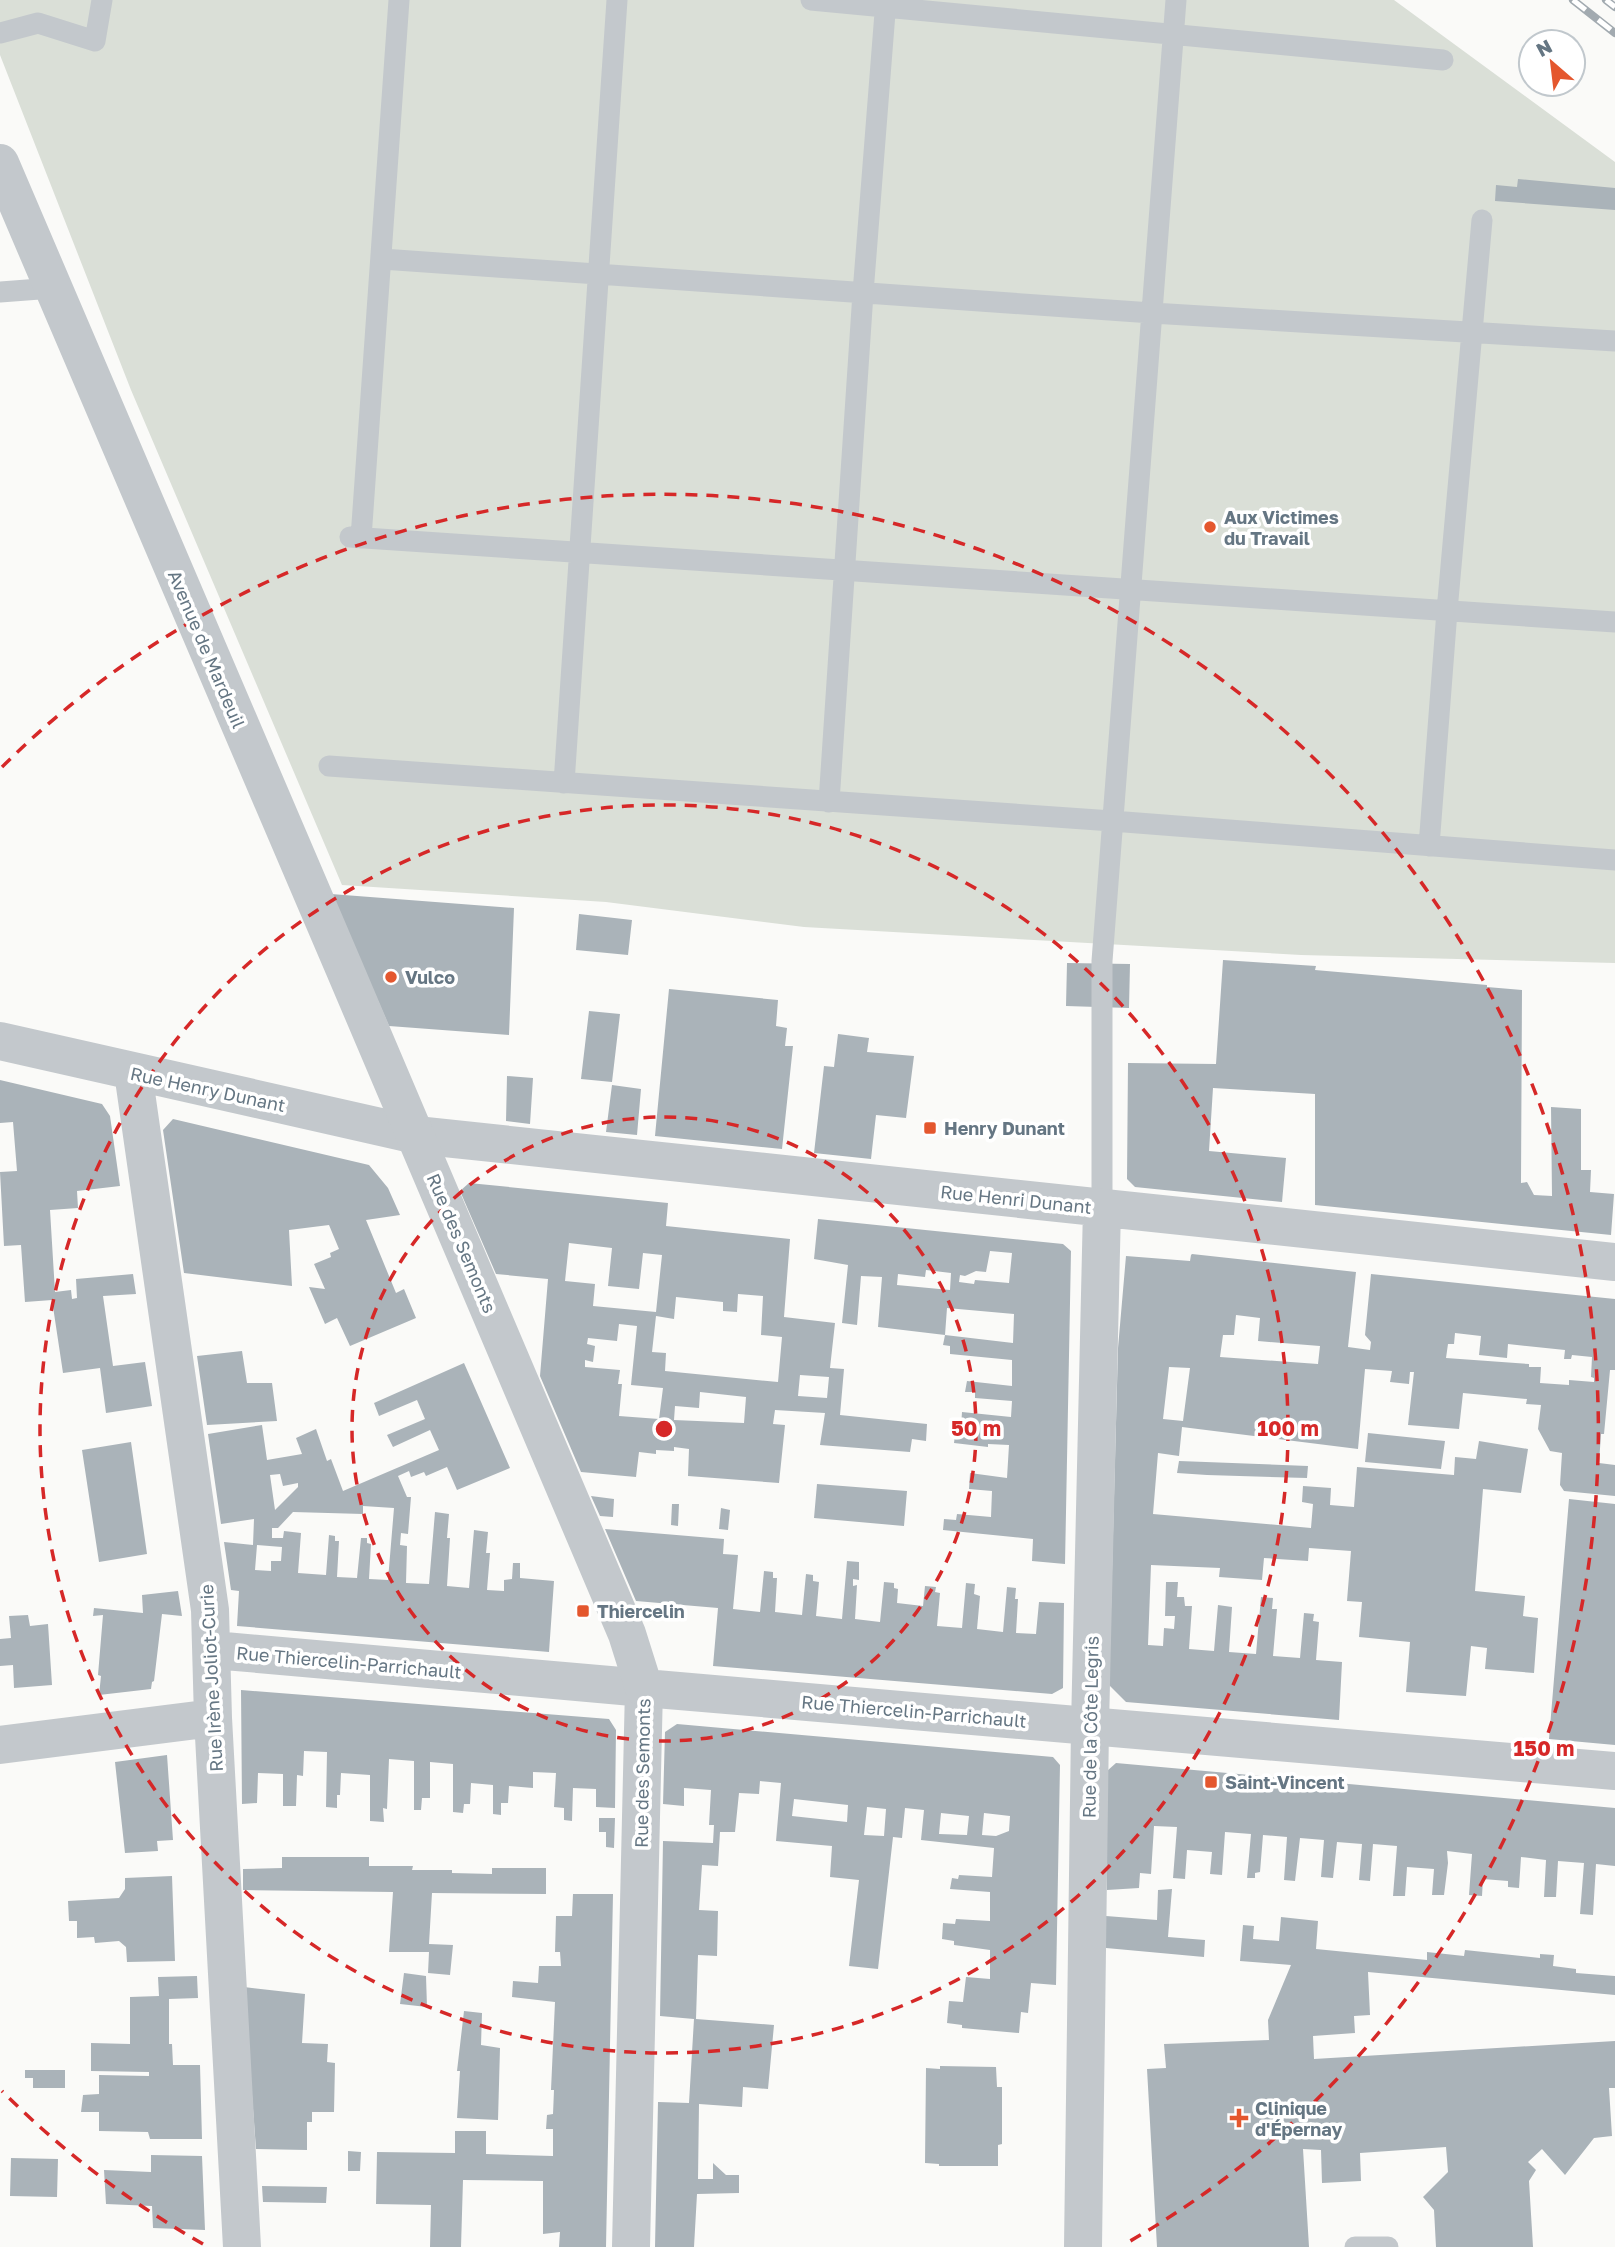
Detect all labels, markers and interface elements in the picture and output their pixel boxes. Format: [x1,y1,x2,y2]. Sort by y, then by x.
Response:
north arrow [1517,28,1587,98]
text: N [1532,34,1556,61]
place label: Aux Victimes du Travail [1224,506,1339,549]
marker: Aux Victimes du Travail [1202,519,1218,535]
street label: Avenue de Mardeuil [164,567,250,732]
place label: Vulco [405,966,455,988]
marker: Vulco [383,969,399,985]
street label: Rue Henry Dunant [129,1062,287,1116]
place label: Henry Dunant [944,1117,1065,1139]
marker: Henry Dunant [922,1120,938,1136]
street label: Rue des Semonts [423,1170,501,1316]
street label: Rue Henri Dunant [939,1180,1093,1218]
text: 50 m [951,1415,1001,1441]
text: 100 m [1257,1415,1319,1441]
centre of rings [652,1417,676,1441]
street label: Rue Irène Joliot-Curie [195,1584,227,1772]
place label: Thiercelin [597,1600,685,1622]
marker: Thiercelin [575,1603,591,1619]
street label: Rue de la Côte Legris [1077,1636,1103,1818]
street label: Rue Thiercelin-Parrichault [235,1641,463,1683]
street label: Rue Thiercelin-Parrichault [800,1690,1028,1732]
street label: Rue des Semonts [630,1698,654,1848]
text: 150 m [1514,1735,1574,1761]
place label: Saint-Vincent [1225,1771,1345,1793]
marker: Saint-Vincent [1203,1774,1219,1790]
place label: Clinique d'Épernay [1255,2097,1342,2140]
marker: Clinique d'Épernay [1229,2108,1249,2128]

